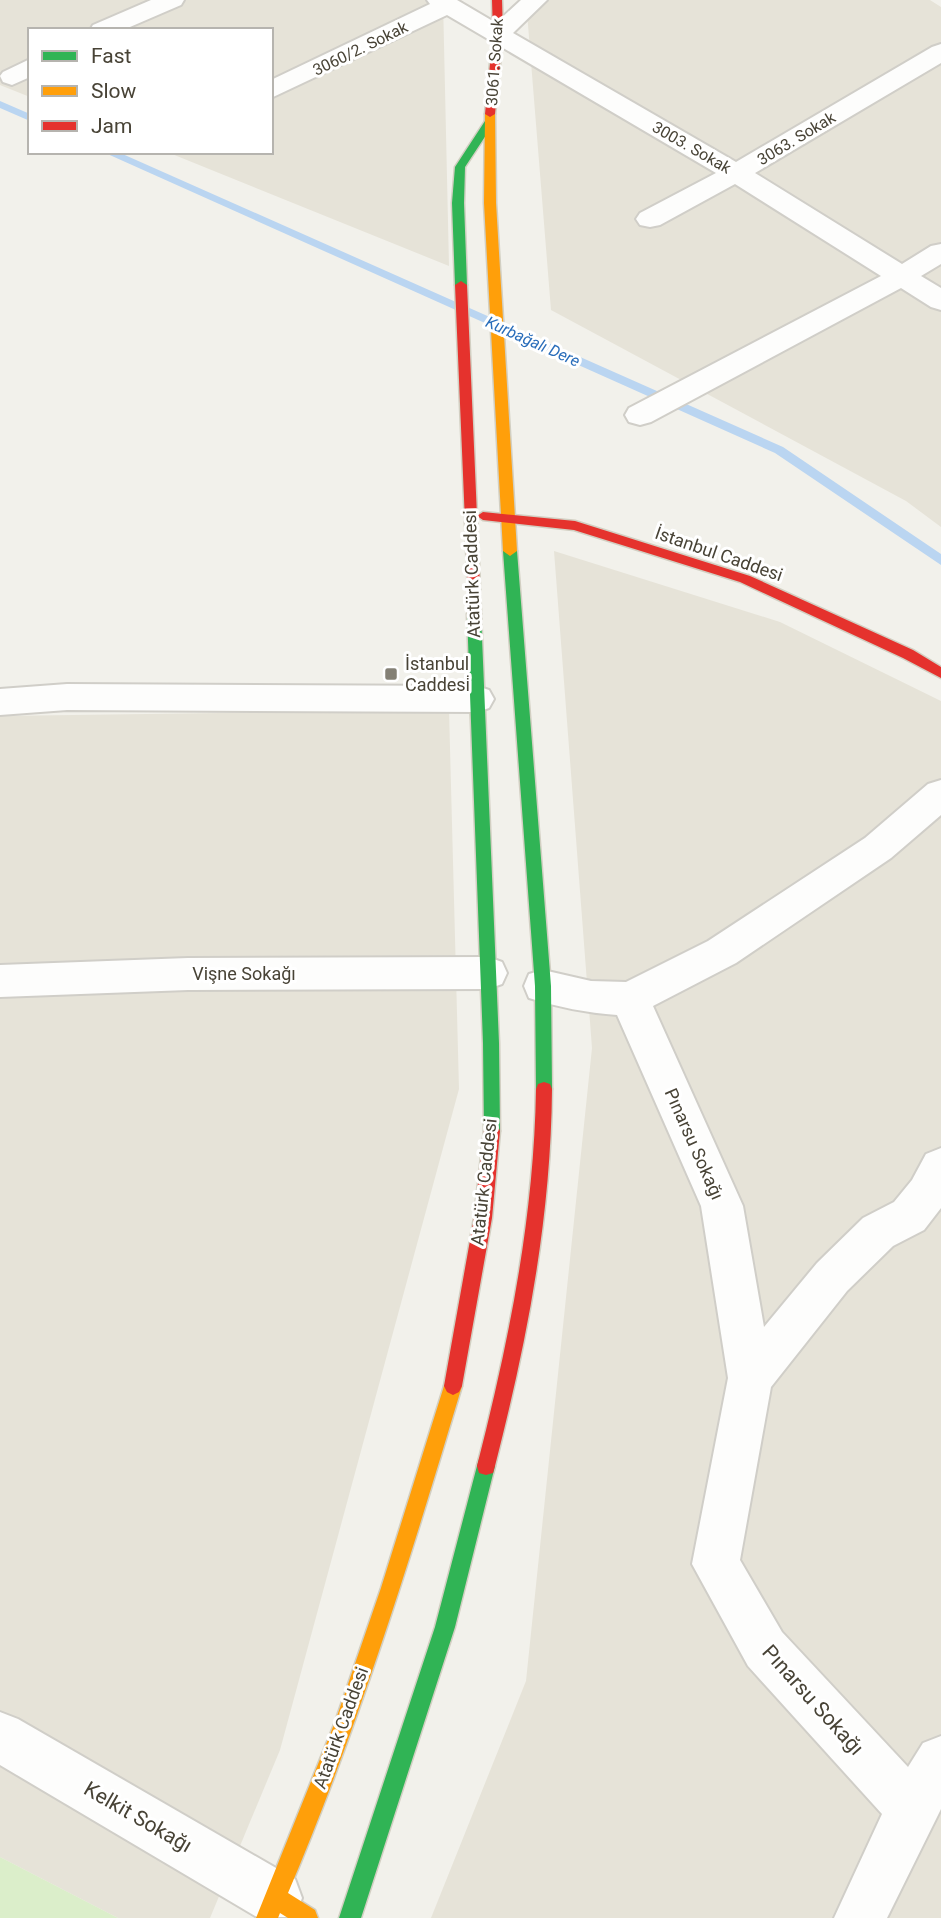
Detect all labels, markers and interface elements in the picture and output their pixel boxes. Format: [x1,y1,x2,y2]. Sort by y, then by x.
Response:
street label: 3060/2. Sokak [310,17,412,80]
street label: 3061. Sokak [482,17,507,106]
legend [28,28,273,154]
text: Fast [91,44,132,68]
text: Slow [91,79,137,103]
street label: 3063. Sokak [754,107,840,169]
text: Jam [91,114,132,138]
street label: 3003. Sokak [649,117,735,178]
water label: Kurbağalı Dere [483,312,583,371]
street label: Atatürk Caddesi [459,510,484,638]
street label: İstanbul Caddesi [653,522,786,585]
place label: İstanbul Caddesi̇ [405,653,470,695]
marker: İstanbul Caddesi̇ [383,666,399,682]
street label: Vişne Sokağı [192,963,296,984]
street label: Pınarsu Sokağı [661,1085,728,1203]
street label: Atatürk Caddesi [466,1117,501,1247]
street label: Pınarsu Sokağı [757,1640,869,1760]
street label: Atatürk Caddesi [309,1664,372,1791]
street label: Kelkit Sokağı [80,1776,196,1858]

